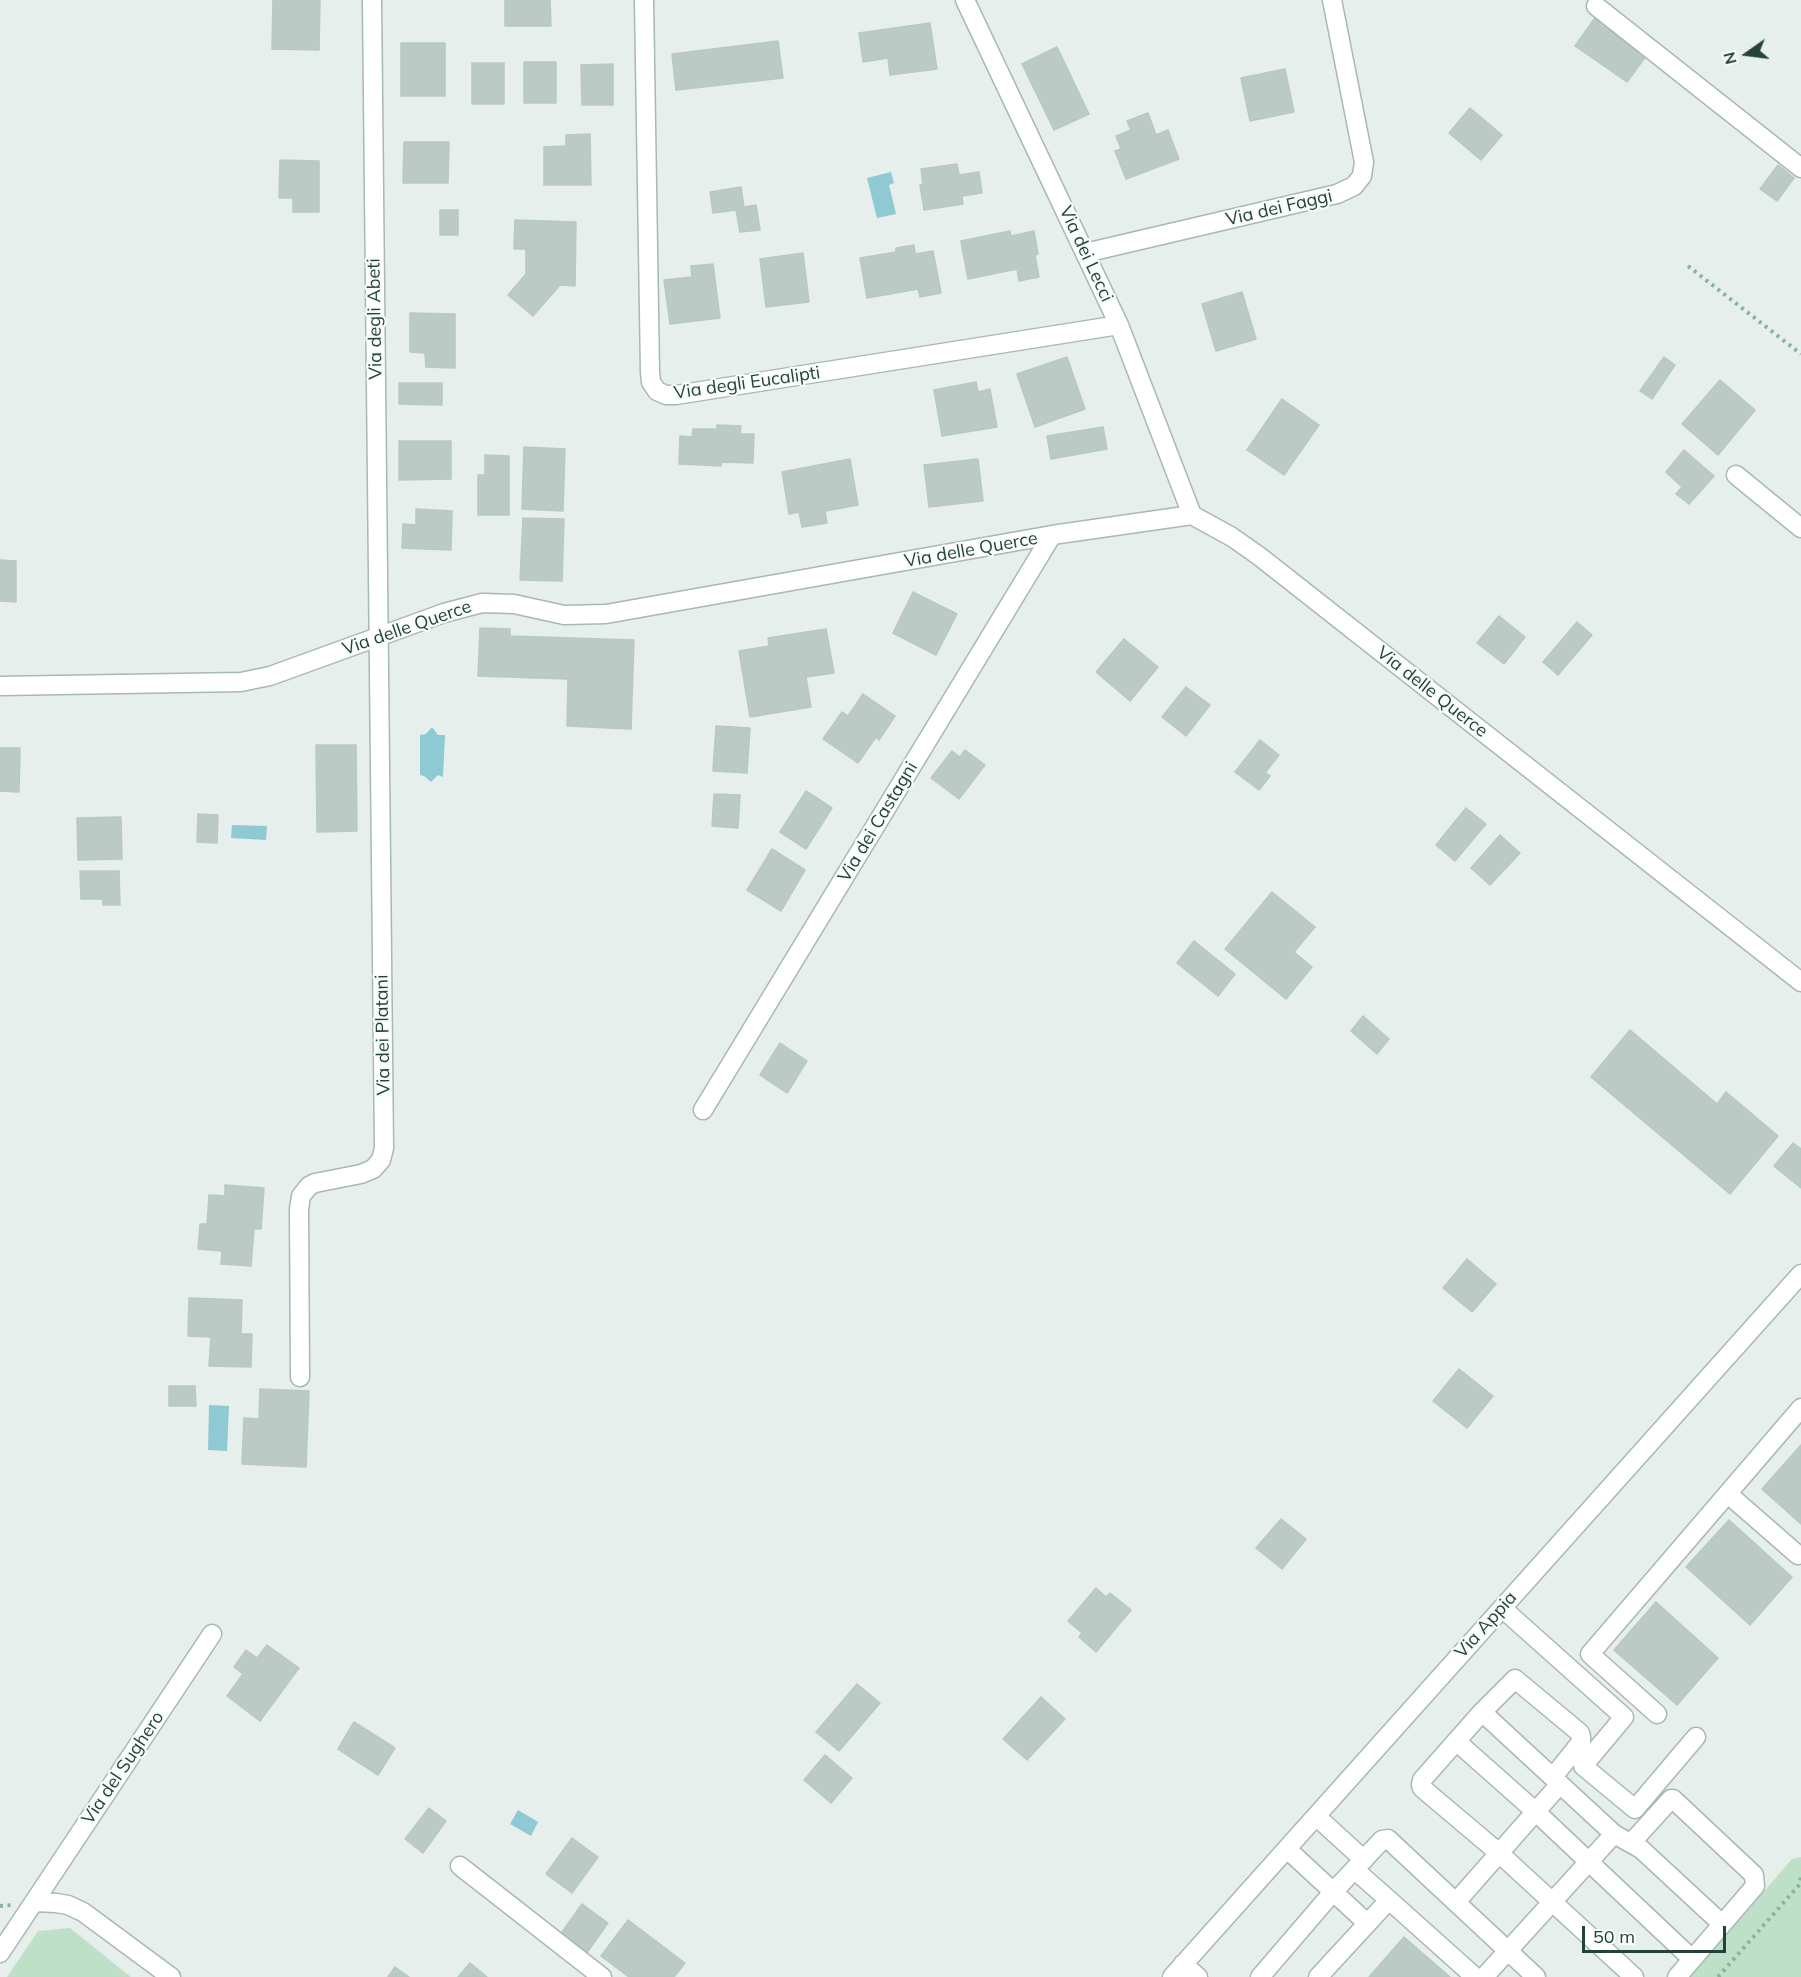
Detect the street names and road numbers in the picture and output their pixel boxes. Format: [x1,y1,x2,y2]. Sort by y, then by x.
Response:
street label: Via dei Faggi [1224,185,1334,231]
street label: Via dei Lecci [1054,203,1118,305]
street label: Via degli Abeti [363,258,387,380]
street label: Via degli Eucalipti [672,362,822,404]
street label: Via delle Querce [903,528,1039,572]
street label: Via delle Querce [340,596,474,660]
street label: Via delle Querce [1372,642,1492,742]
street label: Via dei Castagni [834,758,922,886]
street label: Via dei Platani [371,974,395,1096]
street label: Via Appia [1450,1587,1522,1663]
street label: Via del Sughero [77,1707,169,1829]

